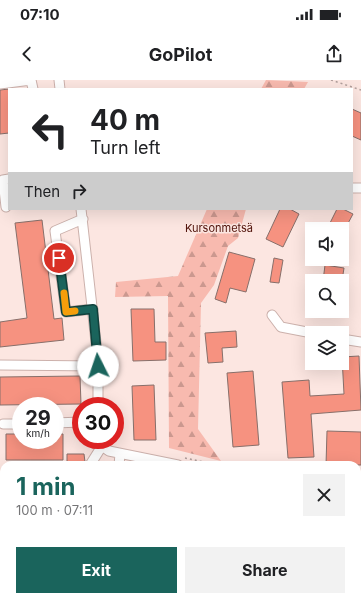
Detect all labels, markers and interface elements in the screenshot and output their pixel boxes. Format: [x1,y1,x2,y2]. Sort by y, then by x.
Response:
text: 07:10 [20,5,60,24]
icon: back [16,43,38,65]
icon: share [323,43,345,65]
text: GoPilot [149,44,212,65]
text: 40 m [90,103,160,137]
icon: left [24,104,76,156]
text: Turn left [90,137,160,158]
icon: right [68,180,90,202]
text: Then [24,182,60,201]
park label: Kursonmetsä [185,221,253,235]
map controls [305,222,349,370]
button: sound [305,222,349,266]
pin [42,241,76,275]
icon: arrive [48,247,70,269]
button: search [305,274,349,318]
button: layers [305,326,349,370]
position arrow [77,345,119,387]
speed limit sign: 30 [72,397,124,449]
text: 29 [25,406,51,430]
text: km/h [26,427,50,439]
text: 1 min [16,472,75,501]
button: close [303,474,345,516]
text: 100 m · 07:11 [16,502,93,518]
button: Exit [16,547,177,593]
button: Share [185,547,345,593]

